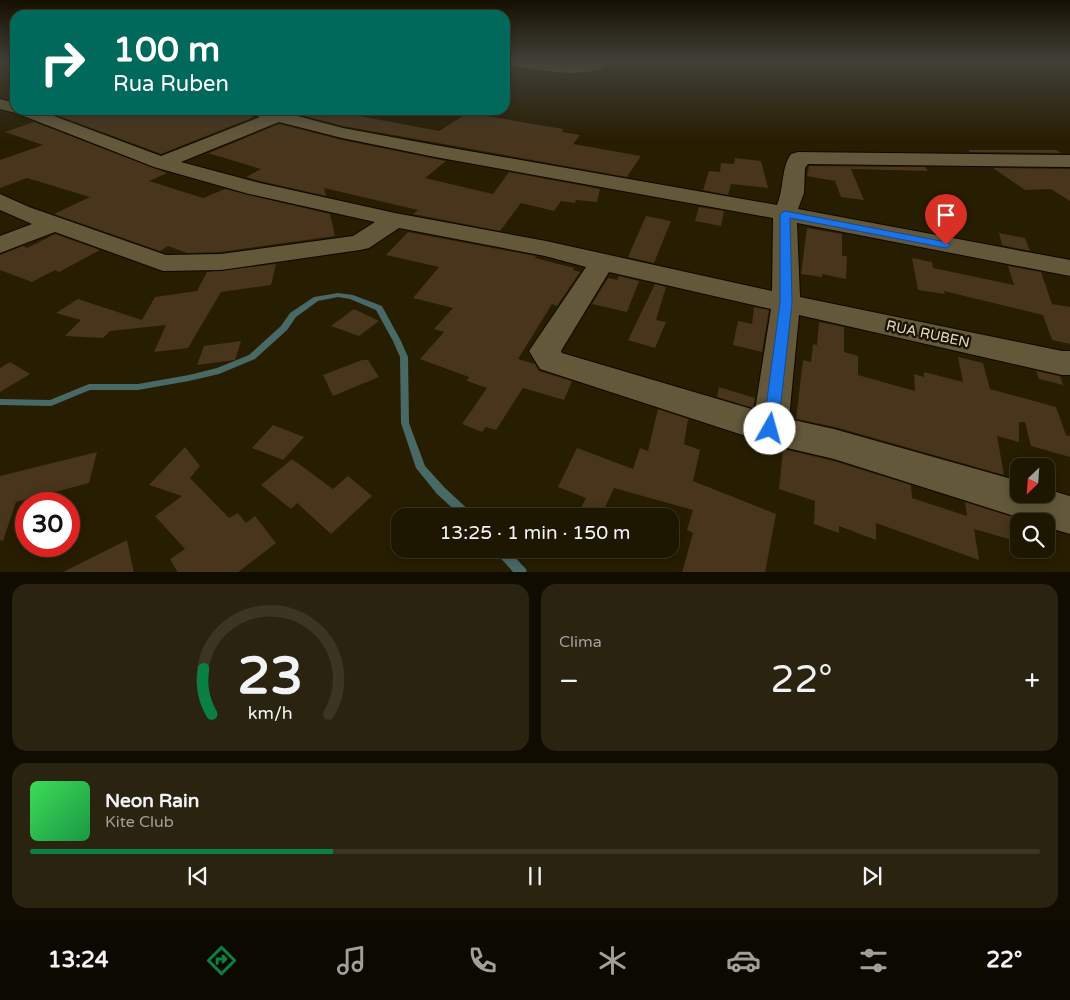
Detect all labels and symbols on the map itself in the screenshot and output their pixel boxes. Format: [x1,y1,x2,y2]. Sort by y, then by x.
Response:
pin [925,194,967,245]
street label: RUA RUBEN [885,317,971,351]
position arrow [743,402,795,454]
north arrow [1010,458,1055,502]
speed limit sign: 30 [15,492,80,557]

